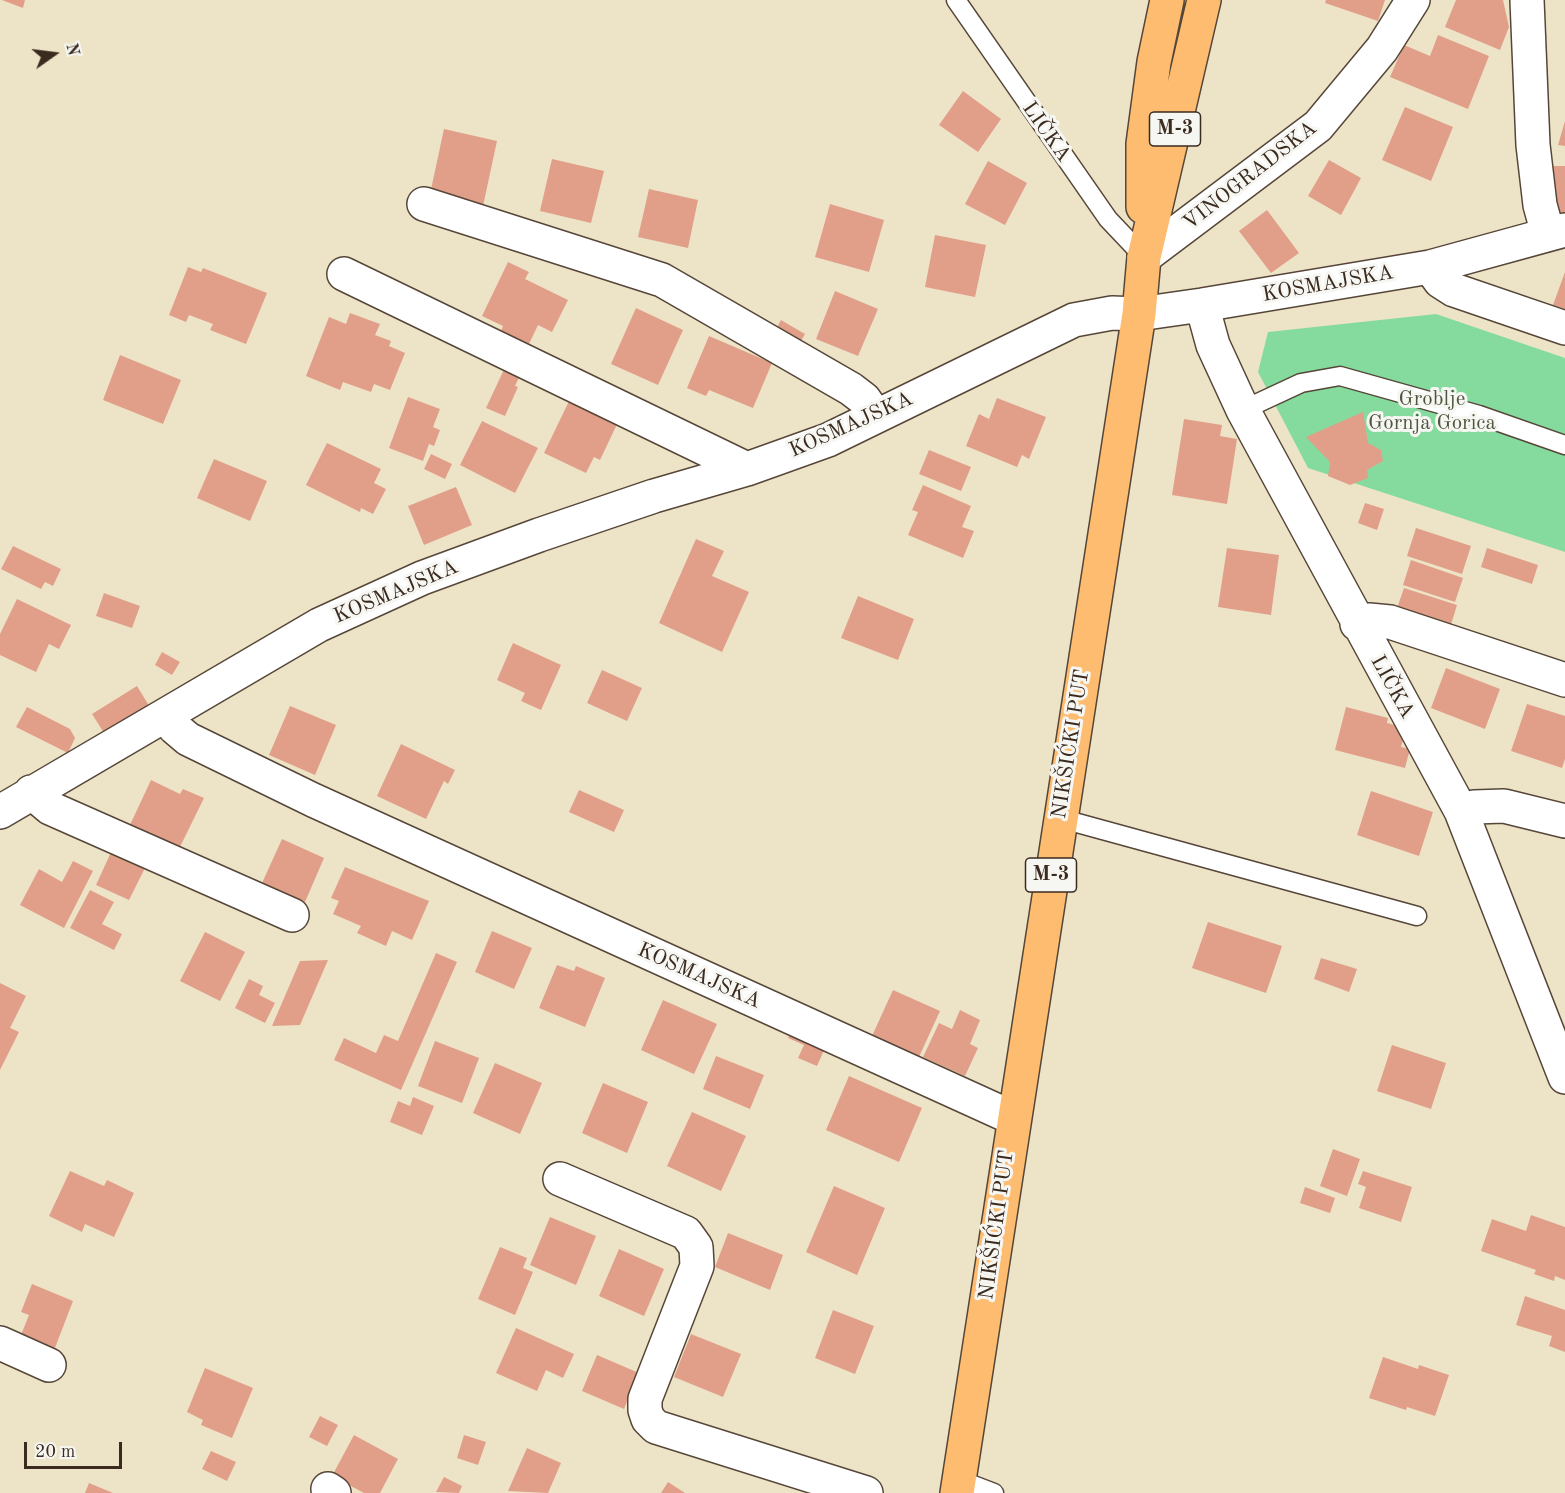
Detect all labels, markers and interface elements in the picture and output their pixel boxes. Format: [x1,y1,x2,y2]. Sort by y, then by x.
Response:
north arrow [24,24,84,84]
text: N [62,42,81,58]
street label: LIČKA [1016,97,1076,167]
road number: M-3 [1150,112,1200,146]
street label: VINOGRADSKA [1178,116,1322,236]
street label: KOSMAJSKA [1260,260,1396,308]
park label: Groblje Gornja Gorica [1368,386,1496,436]
street label: KOSMAJSKA [785,387,917,463]
street label: KOSMAJSKA [330,554,462,630]
street label: LIČKA [1364,651,1420,723]
street label: NIKŠIĆKI PUT [1047,668,1095,820]
road number: M-3 [1026,858,1076,892]
street label: KOSMAJSKA [633,938,765,1014]
street label: NIKŠIĆKI PUT [974,1149,1020,1301]
scale bar [27,1430,124,1468]
text: 20 m [35,1443,75,1461]

